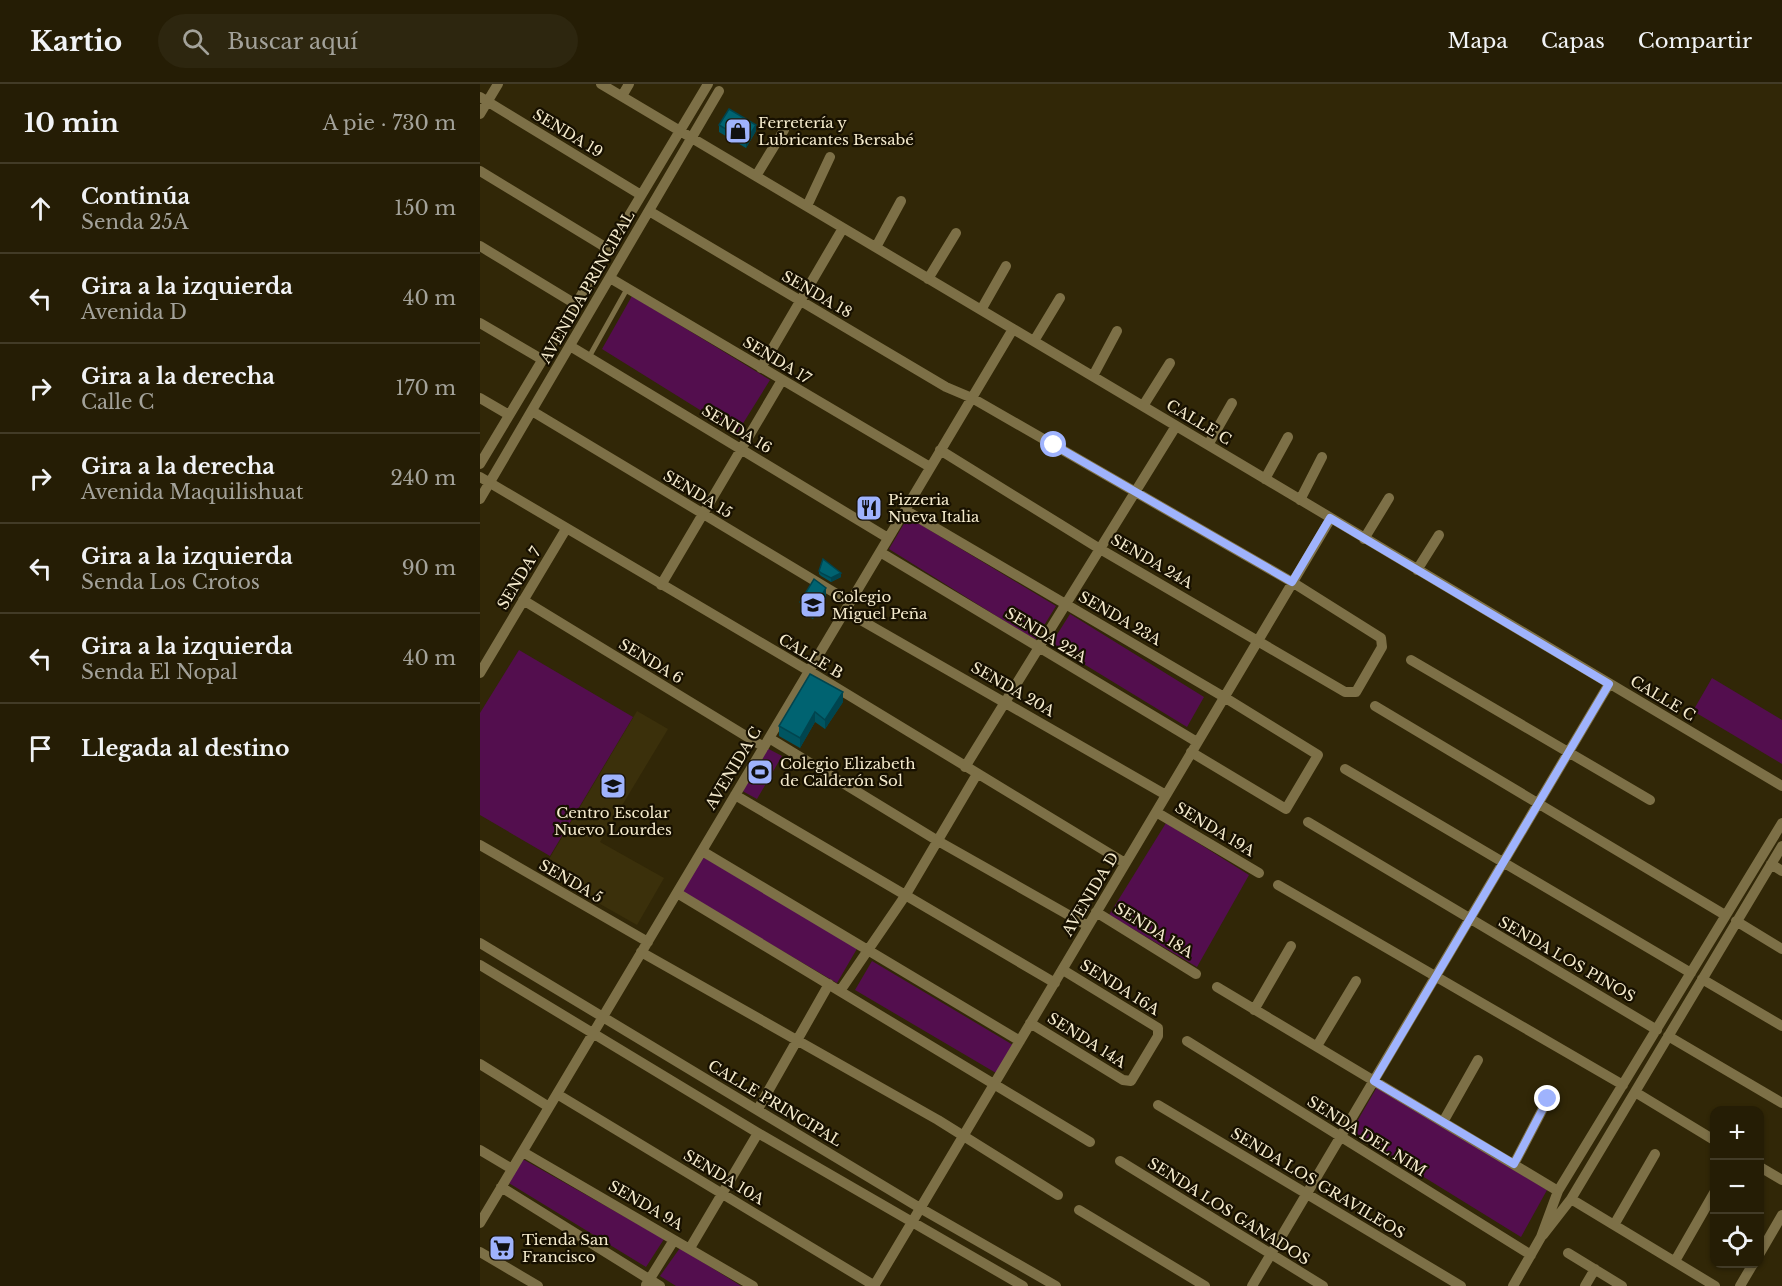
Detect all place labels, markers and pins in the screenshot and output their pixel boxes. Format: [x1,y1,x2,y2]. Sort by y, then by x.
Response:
place label: Ferretería y Lubricantes Bersabé [758,113,914,149]
shop icon: Ferretería y Lubricantes Bersabé [723,116,753,146]
place label: Pizzeria Nueva Italia [888,490,980,526]
restaurant icon: Pizzeria Nueva Italia [854,493,884,523]
place label: Colegio Miguel Peña [832,587,928,623]
school or university icon: Colegio Miguel Peña [798,590,828,620]
place label: Colegio Elizabeth de Calderón Sol [780,754,915,790]
sports icon: Colegio Elizabeth de Calderón Sol [745,757,775,787]
school or university icon: Centro Escolar Nuevo Lourdes [598,771,628,801]
place label: Centro Escolar Nuevo Lourdes [554,803,672,839]
place label: Tienda San Francisco [522,1230,609,1266]
supermarket icon: Tienda San Francisco [487,1233,517,1263]

